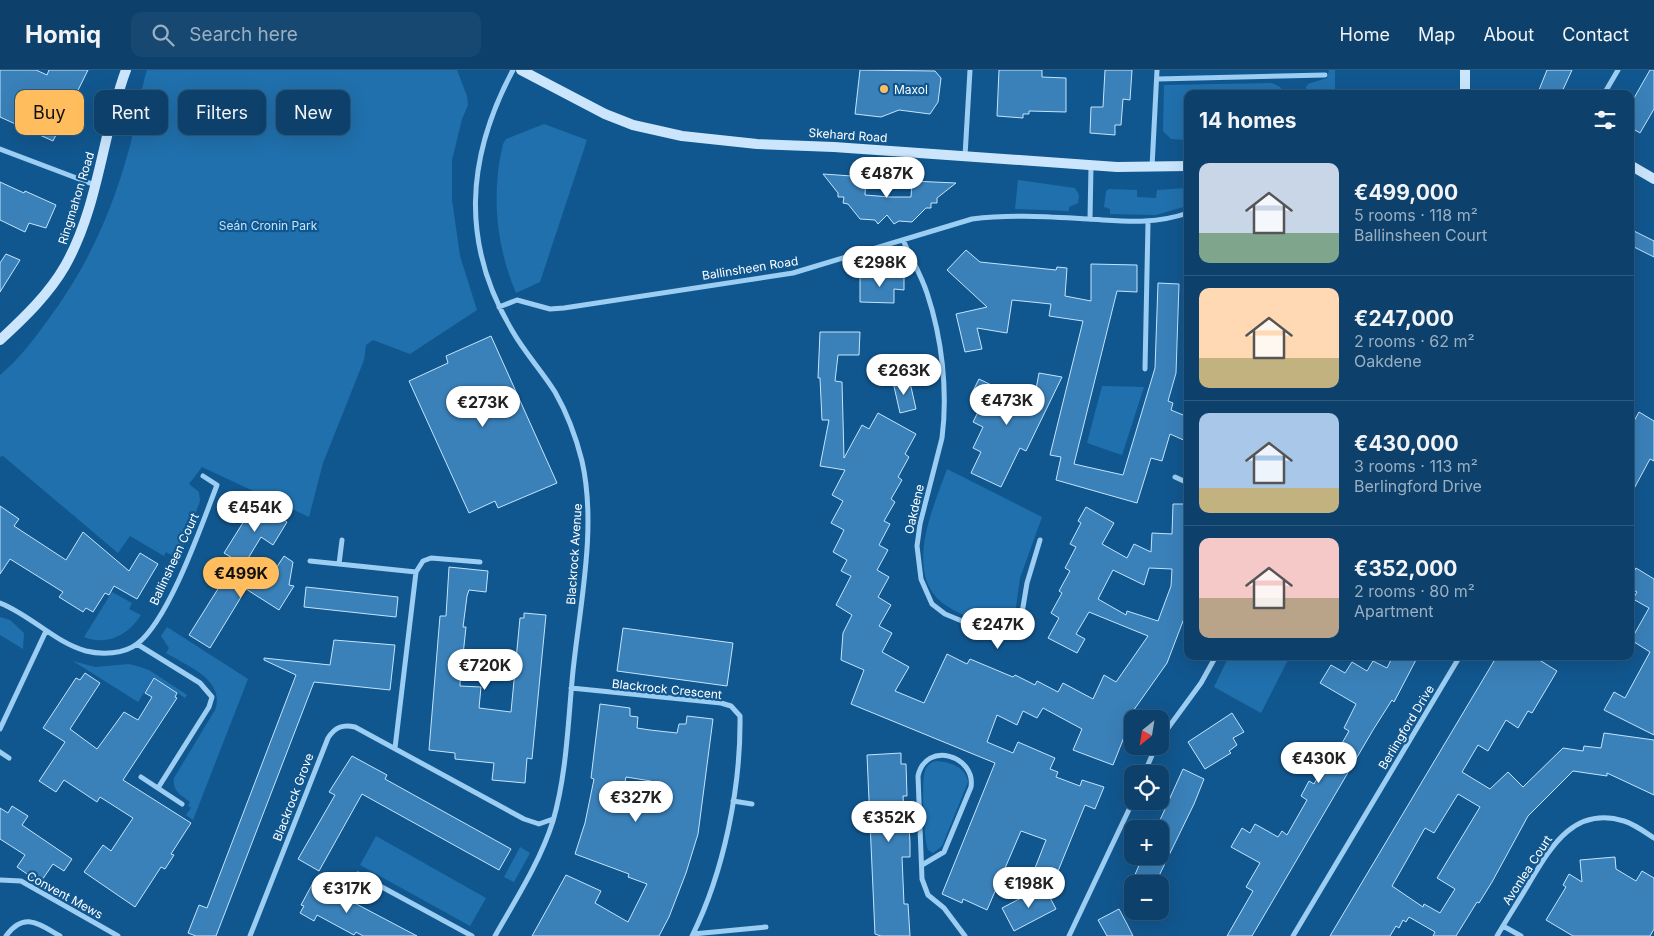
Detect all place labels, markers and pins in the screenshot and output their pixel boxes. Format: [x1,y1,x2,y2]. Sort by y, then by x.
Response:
place label: Maxol [894,82,928,97]
marker: Maxol [878,83,890,95]
pin: €487K [852,156,922,199]
pin: €298K [845,246,915,288]
pin: €263K [869,354,939,396]
pin: €473K [972,384,1042,426]
pin: €273K [448,386,518,428]
pin: €454K [220,490,290,533]
pin: €499K [206,556,276,599]
pin: €247K [963,608,1033,650]
pin: €720K [450,648,520,691]
pin: €430K [1284,742,1354,784]
pin: €327K [601,780,671,823]
pin: €352K [854,800,924,843]
pin: €198K [994,866,1064,909]
pin: €317K [312,872,382,914]

